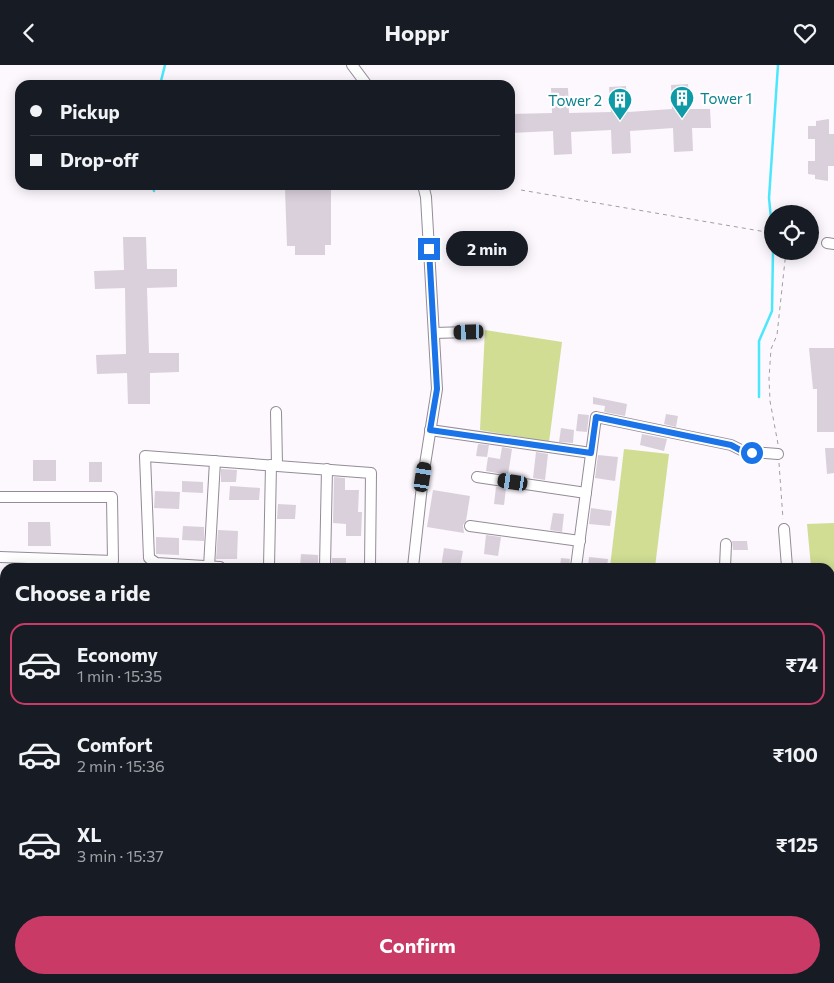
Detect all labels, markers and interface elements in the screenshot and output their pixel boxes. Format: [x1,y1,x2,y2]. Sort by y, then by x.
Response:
icon: back [15,19,43,47]
text: Hoppr [385,19,449,46]
icon: heart [791,19,819,47]
building icon: Tower 1 [669,85,695,119]
building icon: Tower 2 [607,87,633,121]
place label: Tower 1 [700,89,752,107]
place label: Tower 2 [548,91,602,109]
text: Pickup [60,100,120,123]
text: Drop-off [60,148,139,171]
map controls [764,205,819,260]
button: locate [764,205,819,260]
callout: 2 min [446,231,529,267]
route end [418,238,440,260]
text: 2 min [467,239,507,258]
car [453,324,484,340]
route start [741,442,763,464]
car [413,461,432,493]
car [497,472,528,492]
text: Choose a ride [15,579,150,606]
icon: car [17,642,62,687]
text: Economy [77,643,158,666]
text: ₹74 [785,653,818,676]
text: 1 min · 15:35 [77,666,162,685]
icon: car [17,732,62,777]
text: Comfort [77,733,153,756]
text: ₹100 [772,743,818,766]
text: 2 min · 15:36 [77,756,165,775]
icon: car [17,822,62,867]
text: XL [77,823,102,846]
text: ₹125 [776,833,818,856]
text: 3 min · 15:37 [77,846,164,865]
button: Confirm [15,916,820,974]

